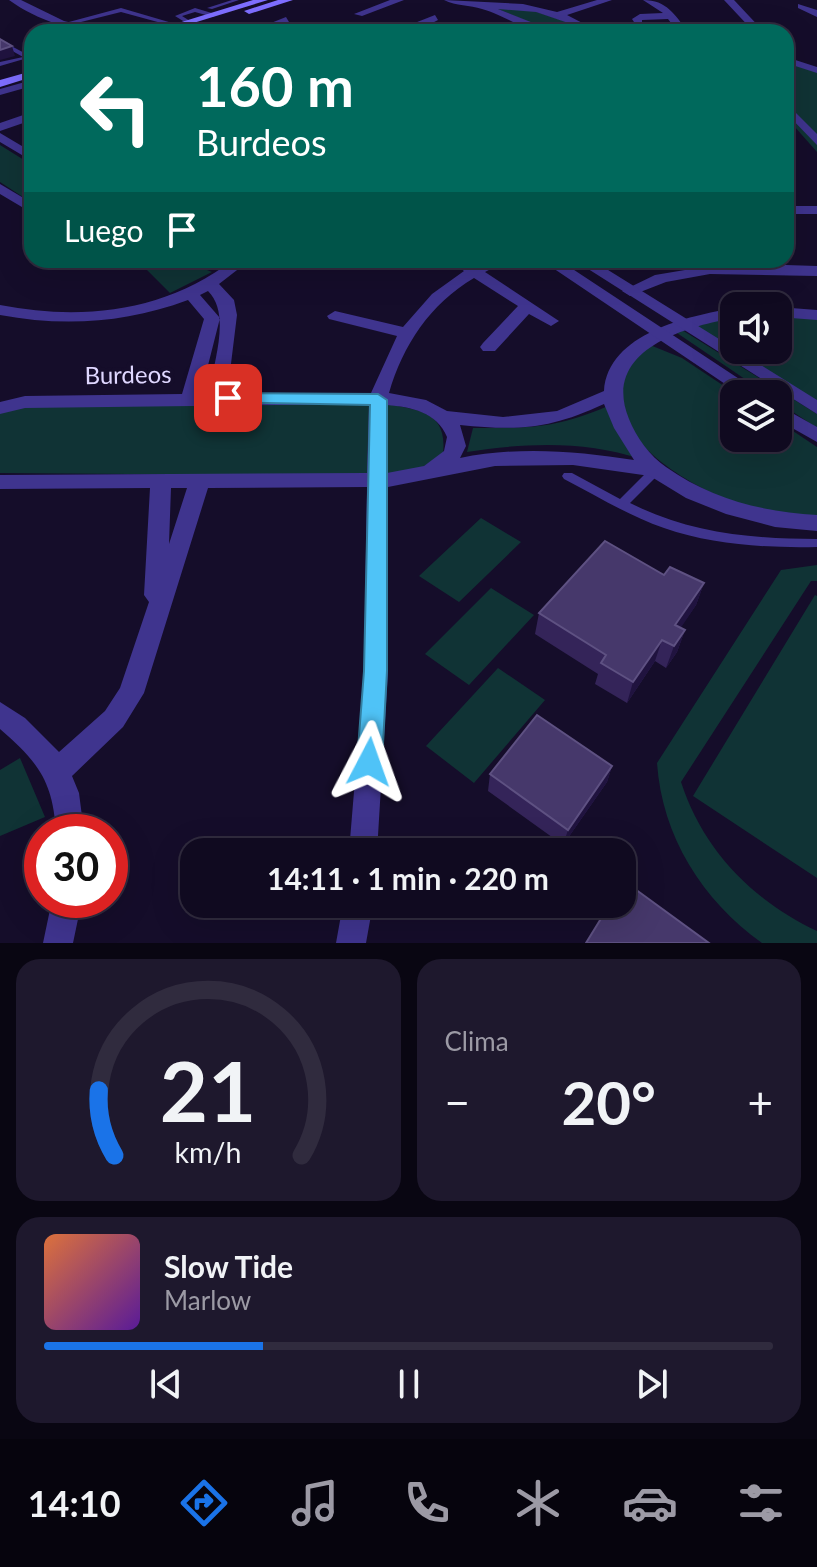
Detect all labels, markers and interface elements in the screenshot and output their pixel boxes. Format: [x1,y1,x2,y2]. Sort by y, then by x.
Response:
text: 160 m [196,52,354,119]
icon: left [64,56,168,160]
text: Burdeos [196,120,327,164]
icon: arrive [160,208,204,252]
text: Luego [64,212,144,248]
map controls [720,292,792,452]
button: sound [720,292,792,364]
street label: Burdeos [84,359,172,389]
pin [194,364,262,432]
icon: arrive [206,376,250,420]
button: layers [720,380,792,452]
position arrow [327,720,411,804]
speed limit sign: 30 [24,814,128,918]
text: 14:11 · 1 min · 220 m [267,860,549,896]
text: Clima [445,1025,509,1057]
text: 21 [160,1040,257,1140]
text: 20° [561,1066,656,1138]
text: − [445,1076,470,1128]
text: + [747,1076,773,1128]
text: km/h [175,1135,242,1169]
text: Slow Tide [164,1248,293,1284]
text: Marlow [164,1284,251,1316]
icon: previous [144,1362,188,1406]
icon: pause [387,1362,431,1406]
icon: next [630,1362,674,1406]
icon: directions [176,1475,232,1531]
icon: music [287,1475,343,1531]
icon: phone [399,1475,455,1531]
icon: climate [510,1475,566,1531]
icon: car [622,1475,678,1531]
icon: filters [733,1475,789,1531]
text: 14:10 [28,1481,121,1525]

